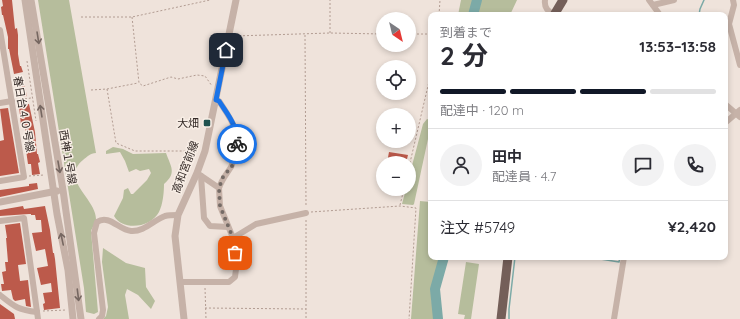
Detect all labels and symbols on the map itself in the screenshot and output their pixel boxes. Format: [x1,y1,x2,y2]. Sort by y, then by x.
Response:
north arrow [376,12,416,52]
one-way arrow [34,32,42,45]
pin [209,33,243,67]
street label: 春日台４０号線 [10,75,38,153]
one-way arrow [37,105,45,118]
place label: 大畑 [177,116,199,130]
marker: 大畑 [202,118,212,128]
courier [217,124,257,164]
street label: 西神１号線 [56,129,80,185]
street label: 高和宮前線 [169,139,201,195]
one-way arrow [55,160,63,173]
one-way arrow [58,233,66,246]
pin [218,236,252,270]
one-way arrow [74,288,82,301]

